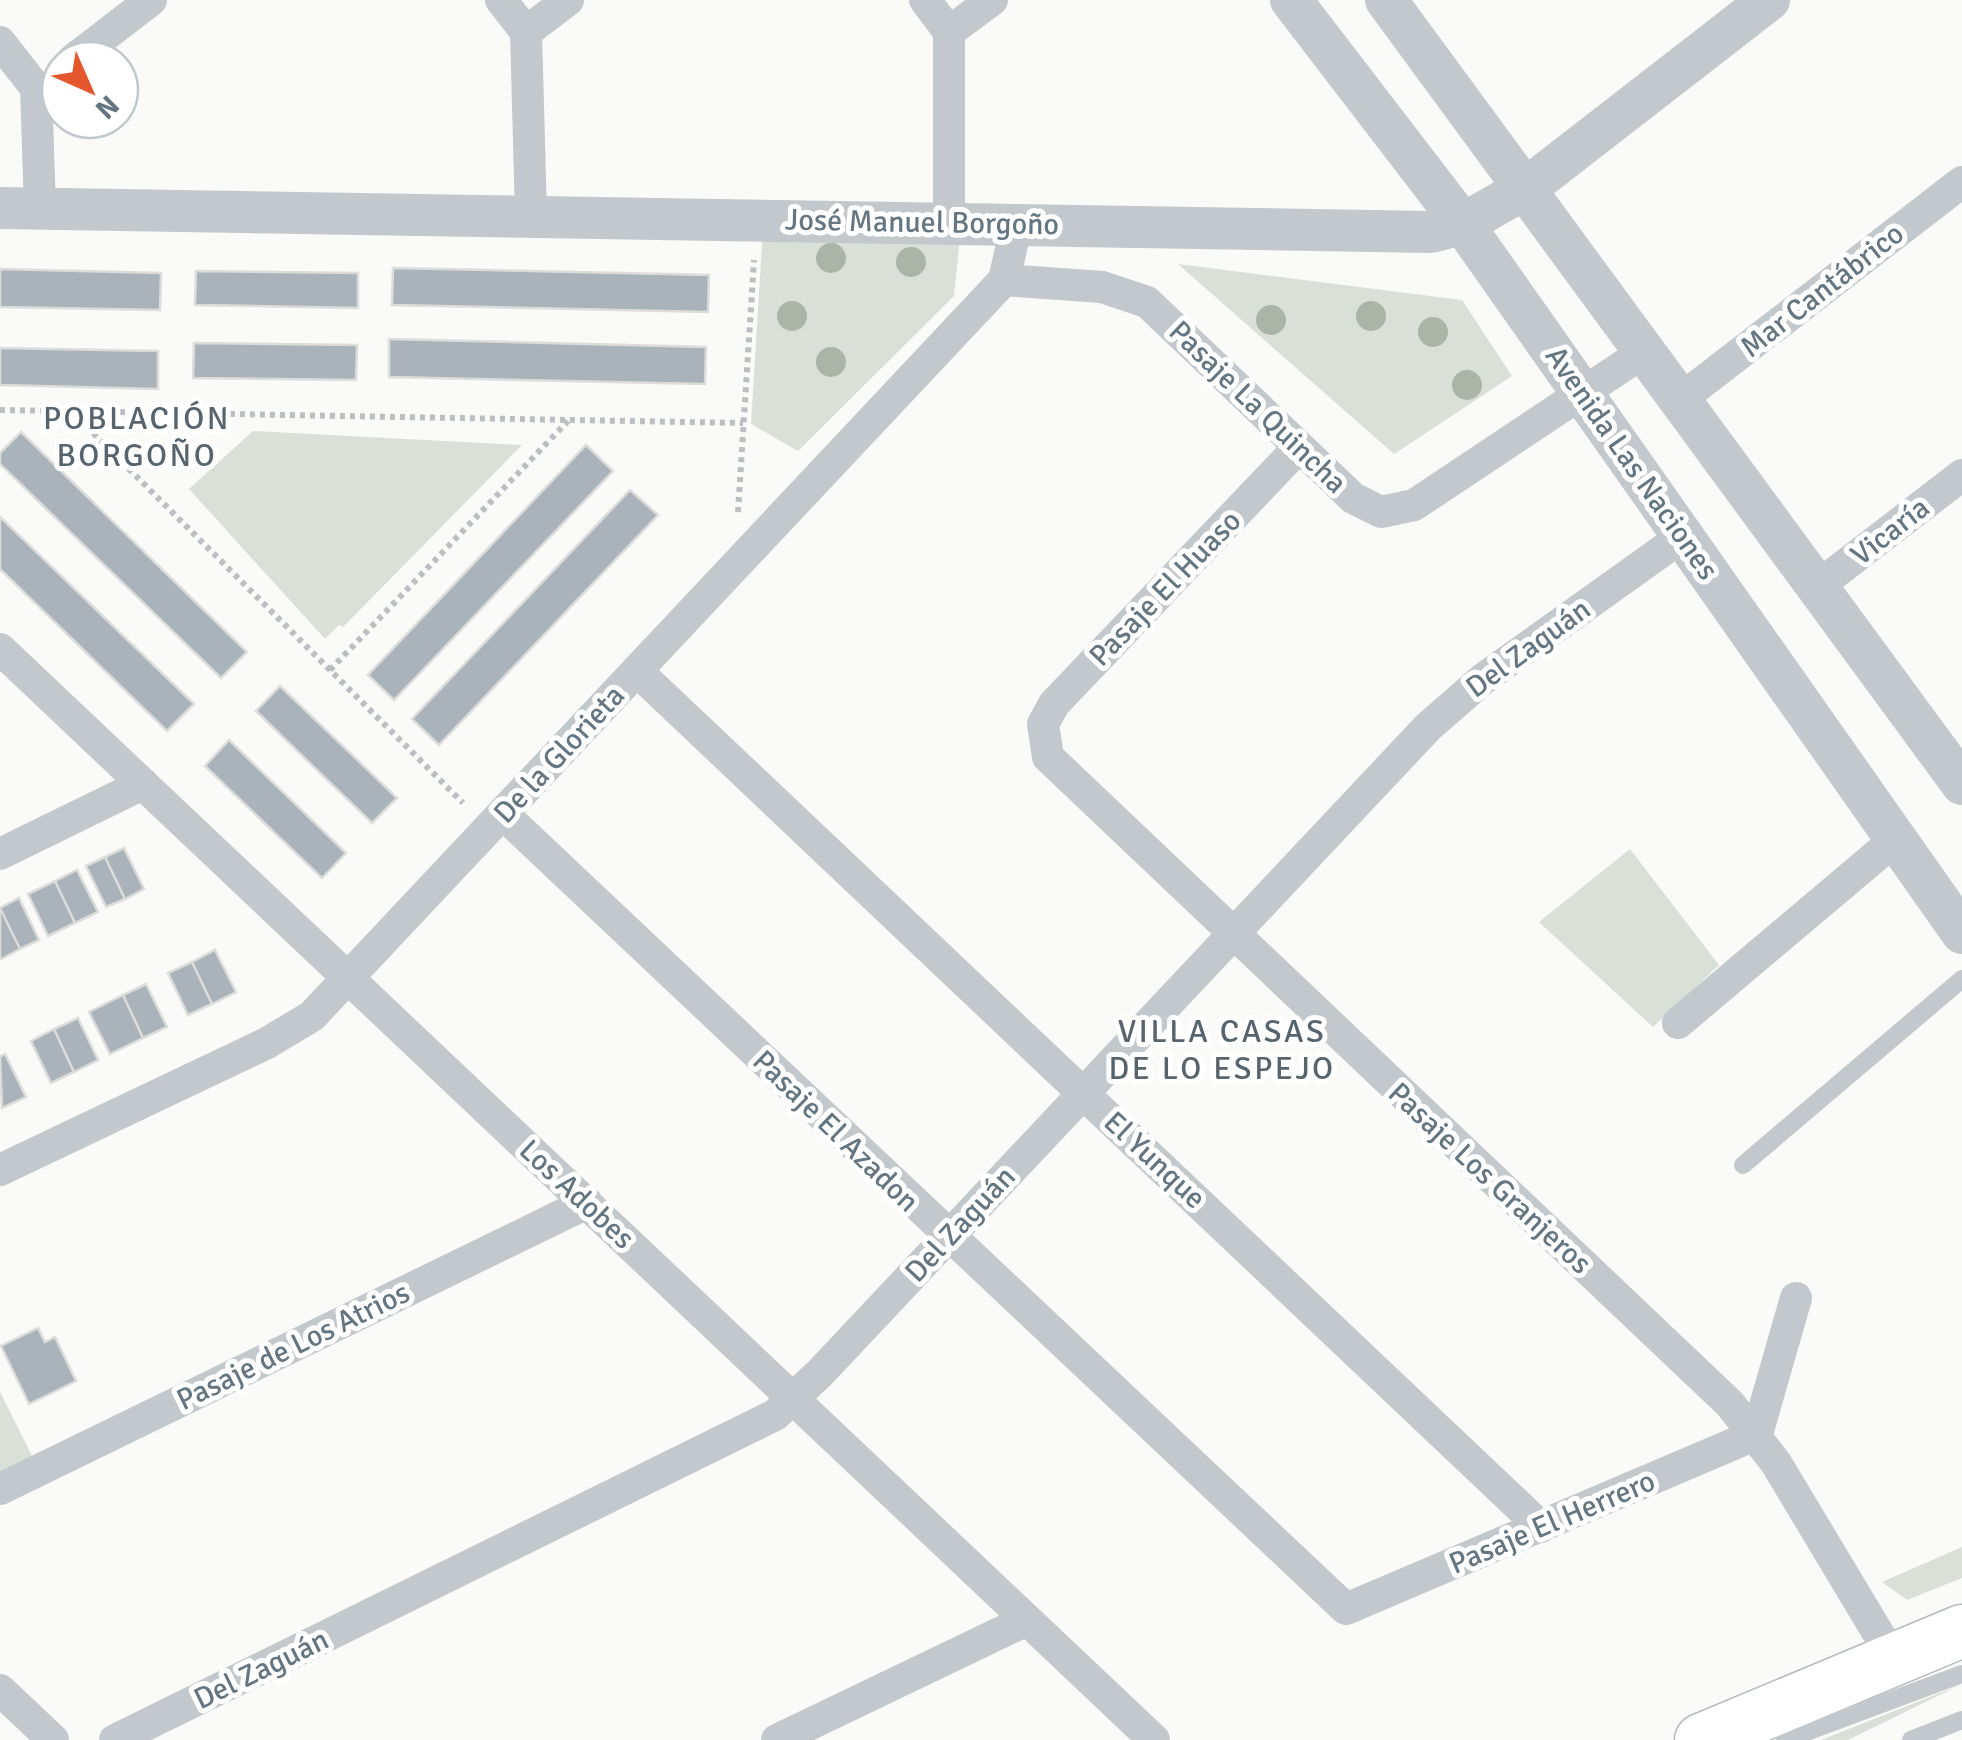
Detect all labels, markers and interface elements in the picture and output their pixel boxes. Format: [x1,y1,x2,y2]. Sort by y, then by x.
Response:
north arrow [40,40,140,140]
text: N [88,88,126,126]
street label: José Manuel Borgoño [785,202,1059,243]
street label: Mar Cantábrico [1733,215,1911,366]
street label: Pasaje La Quincha [1161,313,1354,502]
street label: Avenida Las Naciones [1537,339,1726,587]
district label: POBLACIÓN BORGOÑO [43,399,231,475]
street label: Vicaría [1844,489,1937,574]
street label: Pasaje El Huaso [1082,503,1249,674]
street label: Del Zaguán [1459,591,1598,706]
street label: De la Glorieta [486,678,633,831]
district label: VILLA CASAS DE LO ESPEJO [1108,1012,1336,1088]
street label: Pasaje El Azadon [745,1043,927,1220]
street label: Pasaje Los Granjeros [1380,1075,1599,1282]
street label: El Yunque [1096,1104,1213,1217]
street label: Los Adobes [511,1132,642,1257]
street label: Del Zaguán [897,1159,1023,1290]
street label: Pasaje de Los Atrios [171,1274,416,1419]
street label: Pasaje El Herrero [1444,1462,1661,1583]
street label: Del Zaguán [188,1621,335,1718]

